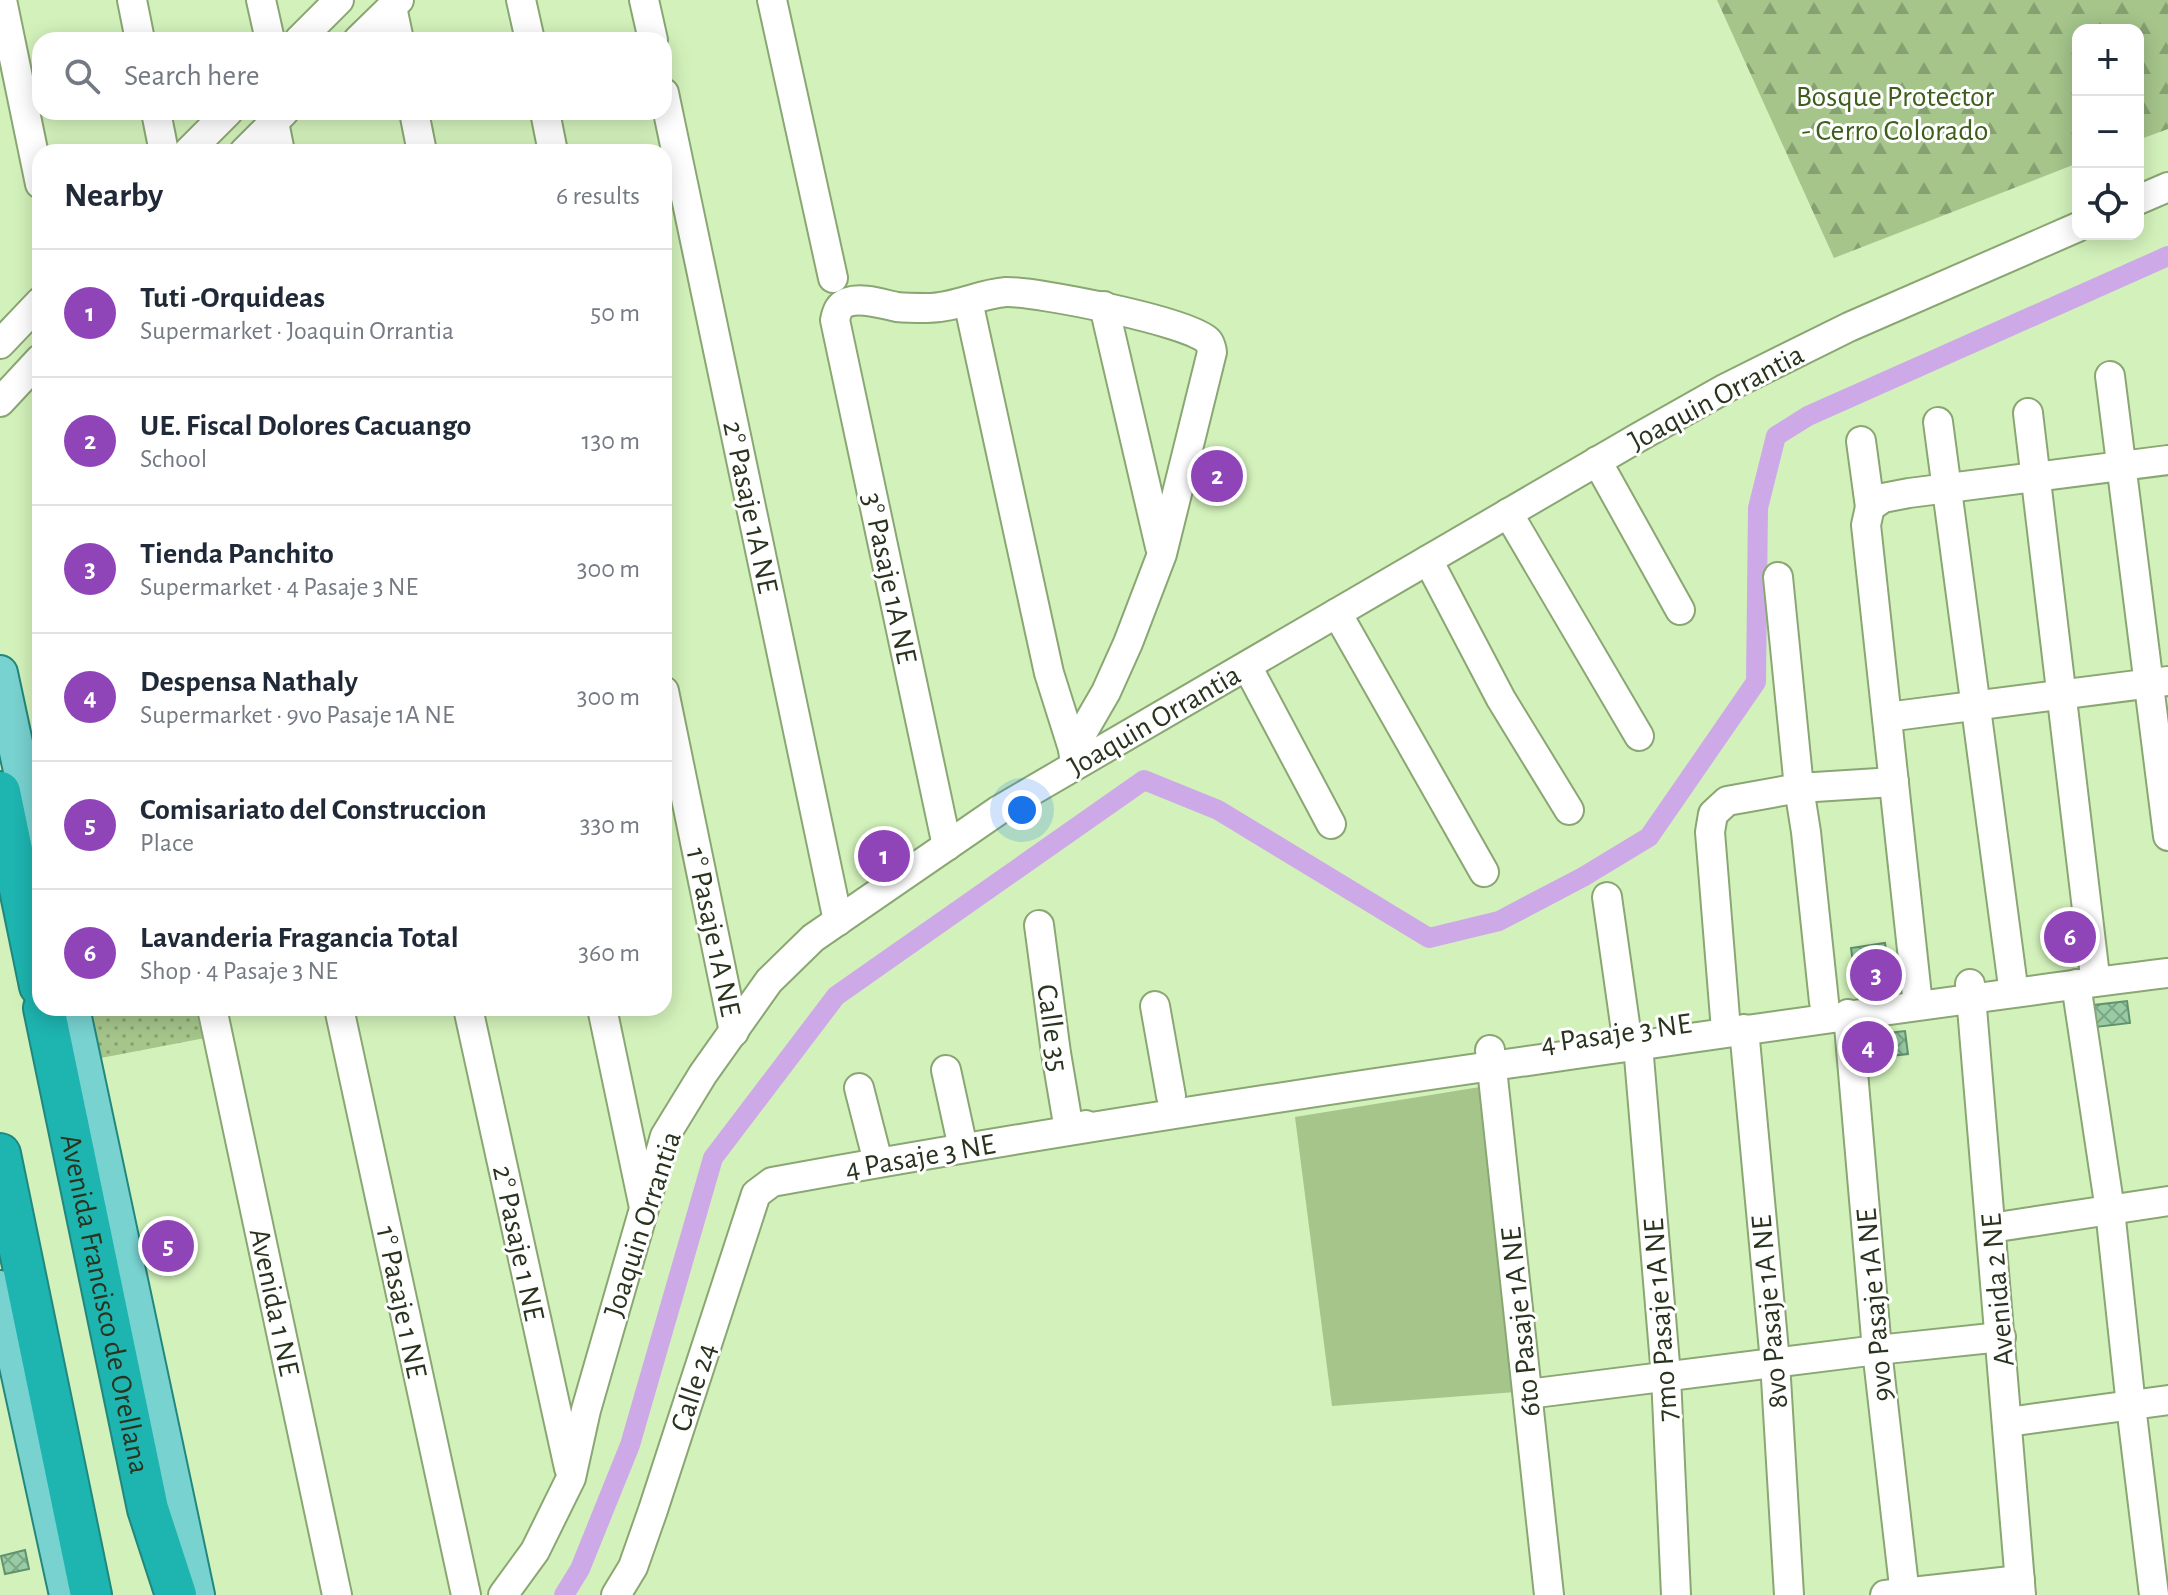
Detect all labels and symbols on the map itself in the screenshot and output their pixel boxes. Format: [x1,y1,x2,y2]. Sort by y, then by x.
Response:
park label: Bosque Protector - Cerro Colorado [1796,82,1994,146]
street label: Joaquin Orrantia [1624,339,1809,457]
street label: 2° Pasaje 1A NE [717,418,783,596]
pin: 2 [1191,446,1243,506]
street label: 3° Pasaje 1A NE [856,490,922,666]
street label: Joaquin Orrantia [1063,660,1246,782]
your location [1002,790,1042,830]
pin: 1 [858,826,910,886]
street label: 1° Pasaje 1A NE [680,845,746,1019]
pin: 6 [2044,907,2096,967]
pin: 3 [1850,945,1902,1005]
street label: Calle 35 [1031,982,1073,1074]
street label: 4 Pasaje 3 NE [1539,1009,1693,1059]
pin: 4 [1842,1017,1894,1077]
street label: Joaquin Orrantia [599,1128,687,1321]
street label: 4 Pasaje 3 NE [843,1129,998,1185]
street label: Avenida Francisco de Orellana [55,1131,154,1476]
street label: 2° Pasaje 1 NE [487,1163,549,1324]
street label: 9vo Pasaje 1A NE [1852,1207,1898,1403]
street label: Avenida 2 NE [1976,1212,2020,1368]
street label: 8vo Pasaje 1A NE [1747,1214,1793,1410]
pin: 5 [142,1216,194,1276]
street label: 7mo Pasaje 1A NE [1639,1217,1683,1423]
street label: 1° Pasaje 1 NE [370,1223,432,1381]
street label: 6to Pasaje 1A NE [1496,1225,1546,1418]
street label: Avenida 1 NE [244,1226,304,1379]
street label: Calle 24 [666,1339,722,1435]

